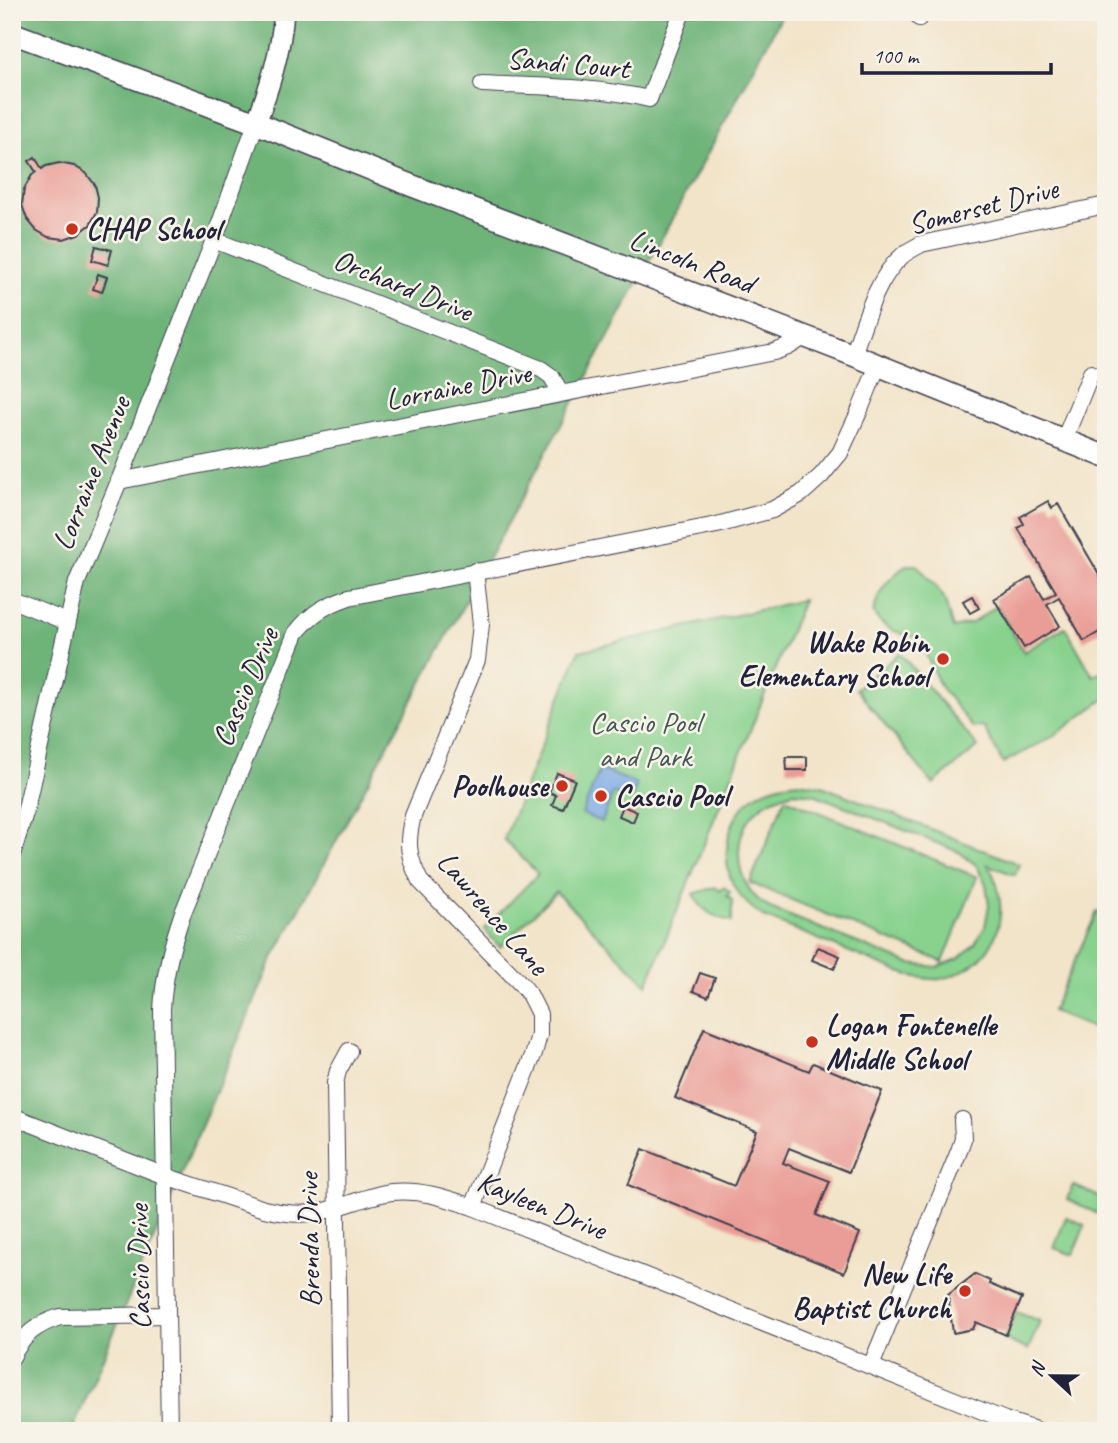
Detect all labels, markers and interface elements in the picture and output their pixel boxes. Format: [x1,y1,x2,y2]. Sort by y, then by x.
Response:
scale bar [862,32,1052,76]
street label: Sandi Court [505,39,634,88]
text: 100 m [873,43,920,69]
street label: Somerset Drive [904,169,1064,243]
place label: CHAP School [86,210,226,248]
street label: Lincoln Road [624,220,764,304]
marker: CHAP School [64,221,80,237]
street label: Orchard Drive [328,240,480,331]
street label: Lorraine Drive [382,353,536,419]
street label: Lorraine Avenue [43,389,140,555]
street label: Cascio Drive [203,620,288,752]
place label: Wake Robin Elementary School [739,623,935,695]
marker: Wake Robin Elementary School [935,651,951,667]
park label: Cascio Pool and Park [590,703,705,775]
place label: Poolhouse [451,767,550,805]
place label: Cascio Pool [615,777,734,815]
marker: Poolhouse [554,778,570,794]
marker: Cascio Pool [593,788,609,804]
street label: Lawrence Lane [429,843,559,985]
place label: Logan Fontenelle Middle School [826,1006,998,1078]
marker: Logan Fontenelle Middle School [804,1034,820,1050]
street label: Kayleen Drive [472,1162,614,1249]
street label: Brenda Drive [289,1170,329,1308]
street label: Cascio Drive [119,1202,159,1330]
place label: New Life Baptist Church [792,1255,953,1327]
marker: New Life Baptist Church [957,1283,973,1299]
north arrow [1016,1342,1086,1412]
text: N [1024,1357,1052,1380]

